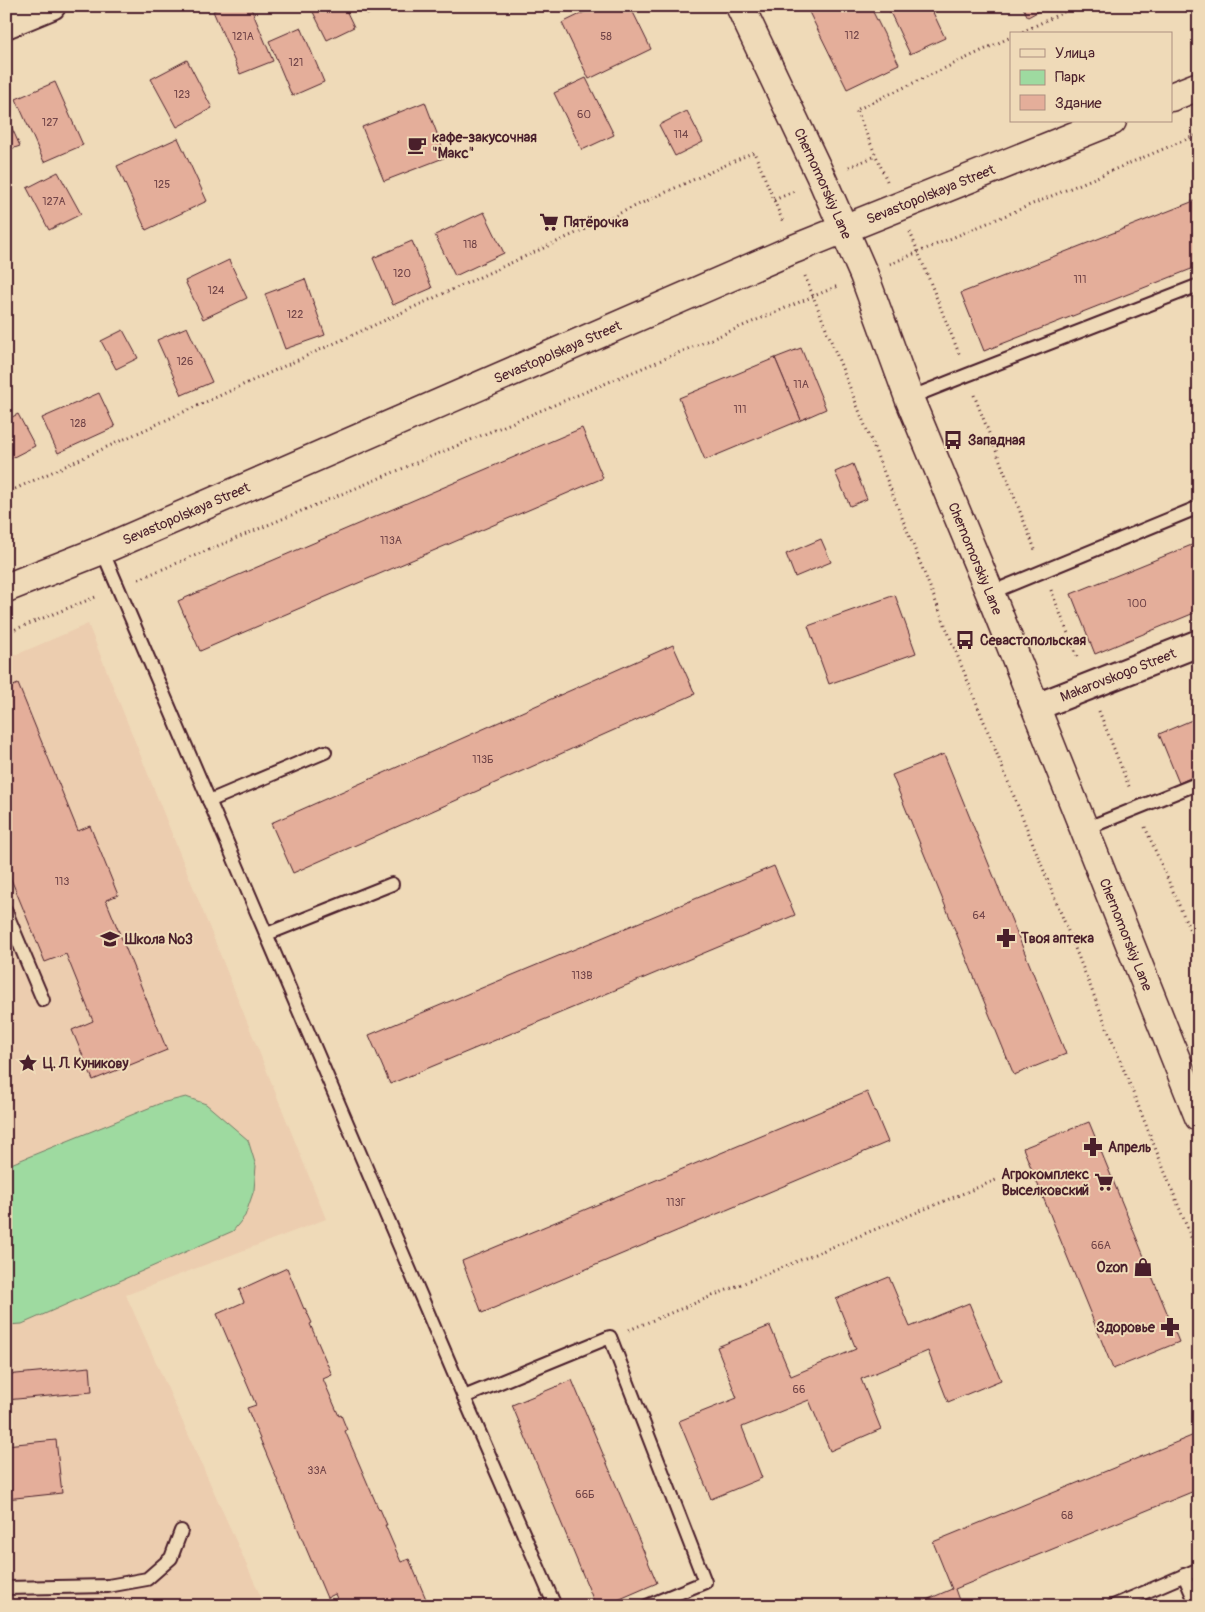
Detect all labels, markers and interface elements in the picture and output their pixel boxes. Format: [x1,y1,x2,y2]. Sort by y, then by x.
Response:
house number: 112 [845,29,859,42]
house number: 121А [232,30,254,43]
house number: 58 [600,30,612,43]
legend [1010,32,1172,122]
text: Улица [1055,44,1095,63]
house number: 121 [289,56,303,69]
text: Парк [1055,68,1086,87]
house number: 123 [174,88,190,101]
text: Здание [1055,94,1102,113]
house number: 60 [577,108,591,121]
house number: 127 [42,116,58,129]
street label: Chernomorskiy Lane [791,125,856,242]
house number: 114 [674,128,689,141]
place label: кафе-закусочная "Макс" [432,129,537,162]
cafe icon: кафе-закусочная "Макс" [406,134,428,156]
street label: Sevastopolskaya Street [864,160,998,228]
house number: 125 [154,178,170,191]
house number: 127А [42,195,66,208]
supermarket icon: Пятёрочка [538,211,560,233]
place label: Пятёрочка [564,214,629,231]
house number: 118 [463,238,478,251]
house number: 120 [393,267,411,280]
house number: 111 [1074,273,1086,286]
house number: 124 [208,284,225,297]
house number: 122 [287,308,303,321]
street label: Sevastopolskaya Street [491,317,624,387]
house number: 126 [177,355,193,368]
house number: 11А [793,378,809,391]
house number: 111 [734,403,746,416]
house number: 128 [70,417,86,430]
bus stop icon: Западная [942,429,964,451]
place label: Западная [968,432,1025,449]
street label: Sevastopolskaya Street [120,478,253,549]
street label: Chernomorskiy Lane [945,500,1006,617]
house number: 113А [380,534,402,547]
house number: 100 [1127,597,1147,610]
bus stop icon: Севастопольская [954,629,976,651]
place label: Севастопольская [980,632,1087,649]
street label: Makarovskogo Street [1058,644,1178,705]
house number: 113Б [472,753,494,766]
house number: 113 [55,875,69,888]
street label: Chernomorskiy Lane [1096,876,1156,993]
house number: 64 [973,909,986,922]
pharmacy icon: Твоя аптека [995,927,1017,949]
school or university icon: Школа №3 [99,928,121,950]
place label: Твоя аптека [1020,930,1095,947]
place label: Школа №3 [124,931,193,948]
house number: 113В [572,969,592,982]
place icon: Ц. Л. Куникову [17,1052,39,1074]
place label: Ц. Л. Куникову [43,1055,128,1072]
pharmacy icon: Апрель [1082,1136,1104,1158]
place label: Апрель [1108,1139,1152,1156]
place label: Агрокомплекс Выселковский [1001,1166,1089,1199]
supermarket icon: Агрокомплекс Выселковский [1093,1171,1115,1193]
house number: 113Г [666,1196,686,1209]
house number: 66А [1091,1239,1111,1252]
shop icon: Ozon [1132,1256,1154,1278]
place label: Ozon [1097,1259,1128,1276]
pharmacy icon: Здоровье [1159,1316,1181,1338]
place label: Здоровье [1096,1319,1156,1336]
house number: 66 [793,1383,805,1396]
house number: 33А [307,1464,327,1477]
house number: 66Б [575,1488,595,1501]
house number: 68 [1061,1509,1073,1522]

